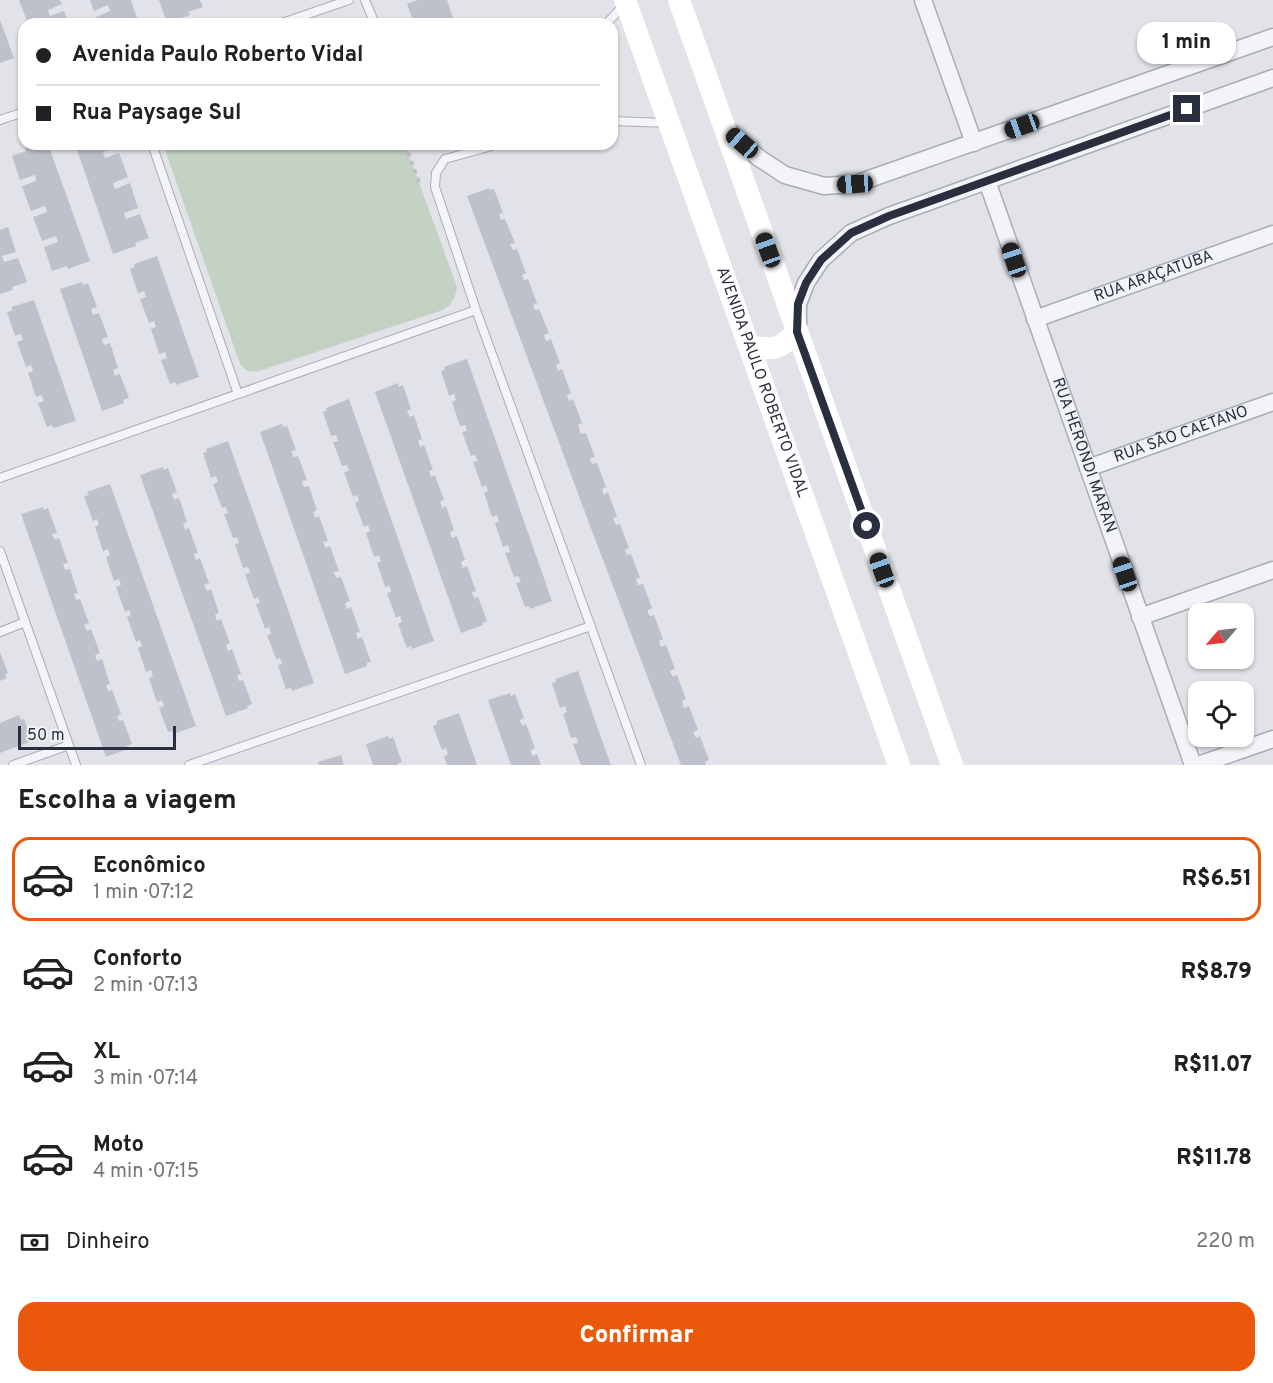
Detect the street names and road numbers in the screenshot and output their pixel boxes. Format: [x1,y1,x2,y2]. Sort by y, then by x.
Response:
street label: RUA ARAÇATUBA [1091,246,1216,307]
street label: AVENIDA PAULO ROBERTO VIDAL [711,264,812,500]
street label: RUA HERONDI MARAN [1047,375,1120,536]
street label: RUA SÃO CAETANO [1111,402,1251,468]

